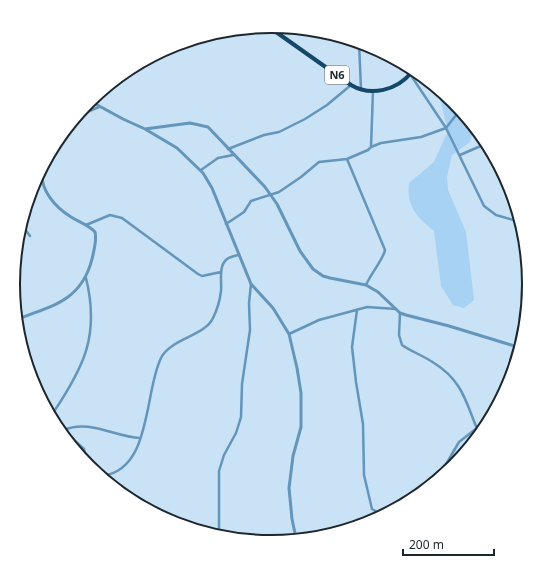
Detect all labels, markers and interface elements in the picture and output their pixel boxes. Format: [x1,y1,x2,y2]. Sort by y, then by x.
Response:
road number: N6 [325,66,349,84]
scale bar [403,531,494,557]
text: 200 m [409,536,444,553]

